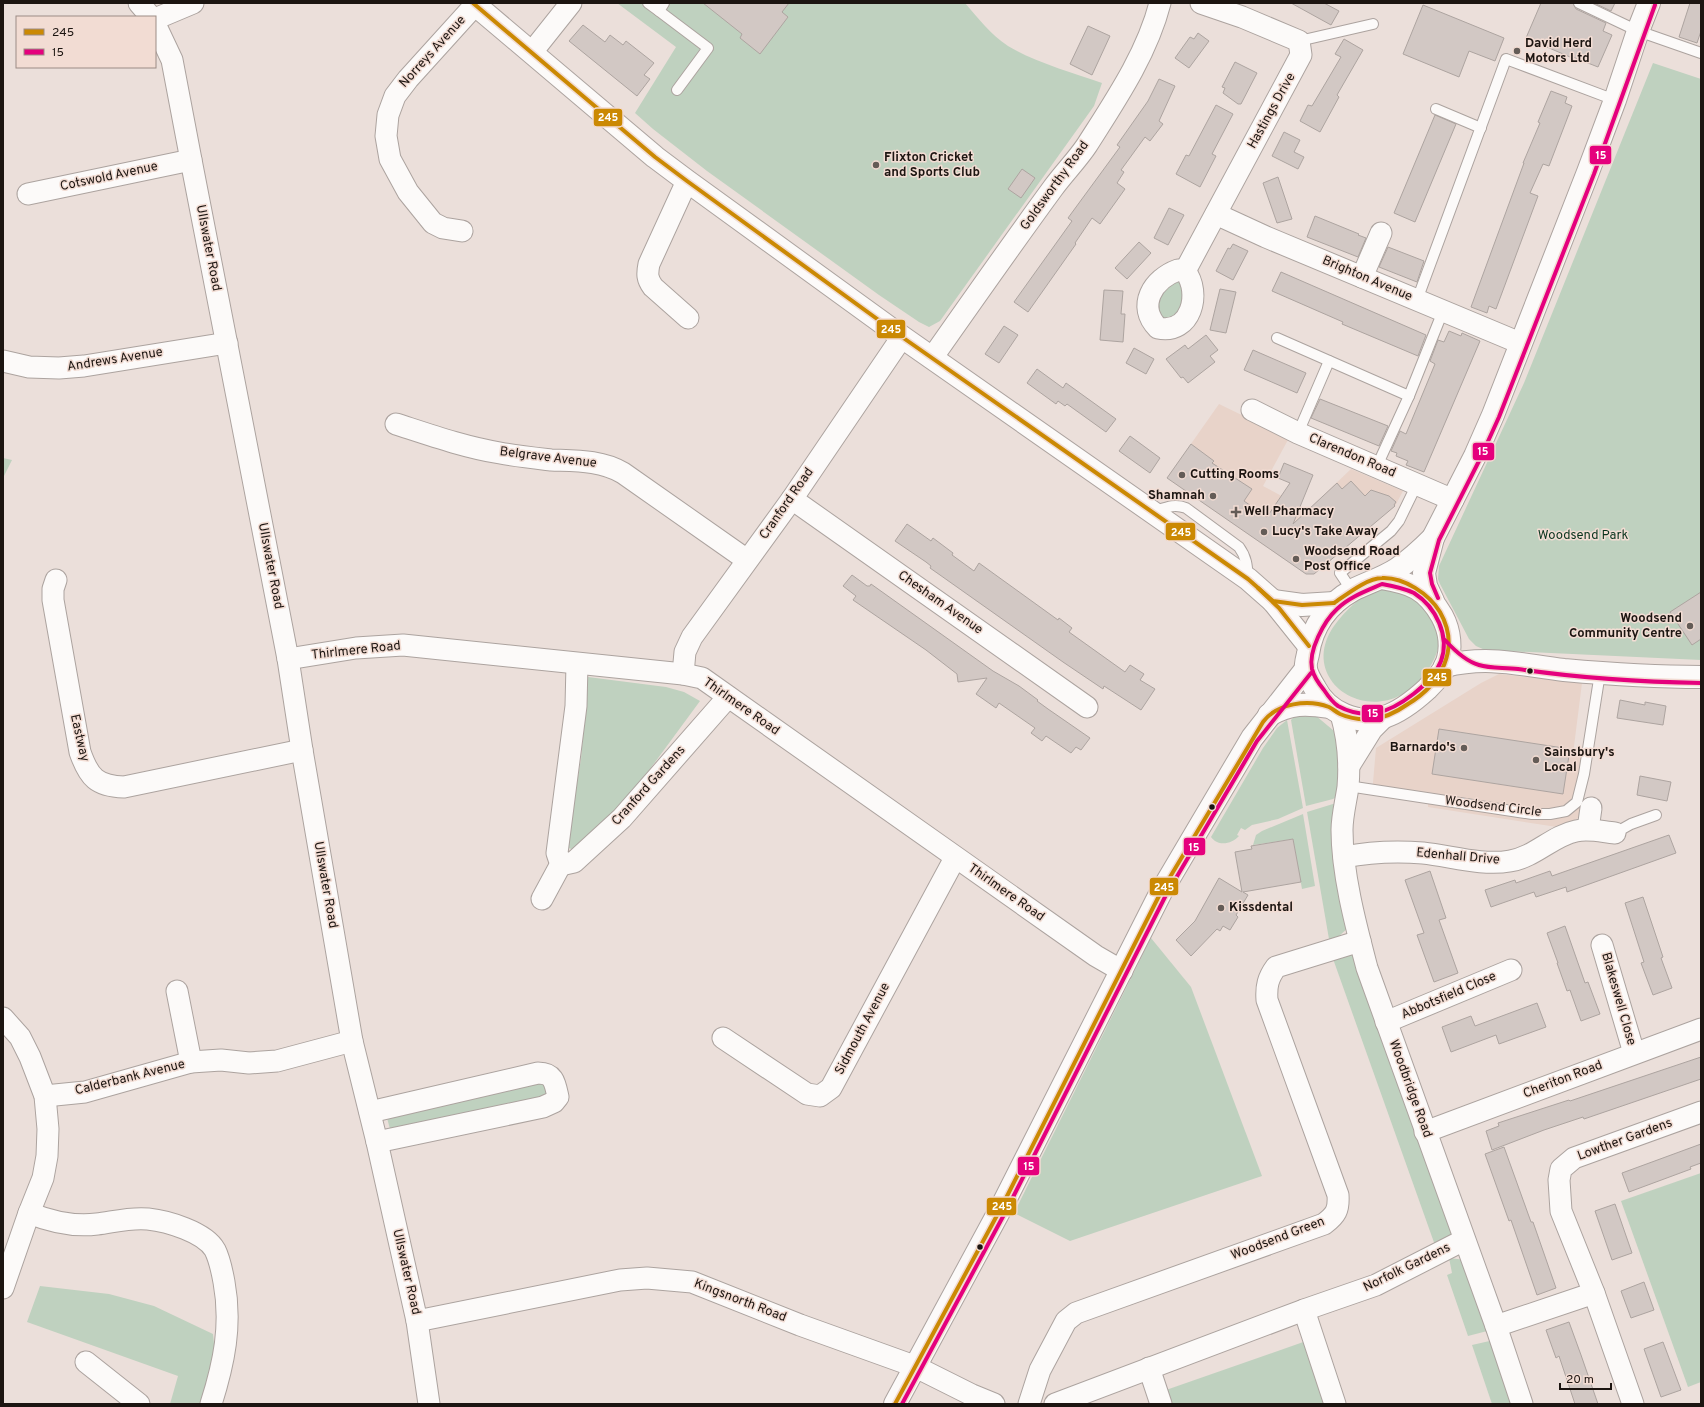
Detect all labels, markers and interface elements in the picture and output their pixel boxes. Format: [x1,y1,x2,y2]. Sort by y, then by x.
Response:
street label: Norreys Avenue [396,13,470,91]
legend [16,16,156,68]
text: 245 [52,25,74,41]
place label: David Herd Motors Ltd [1525,36,1592,67]
text: 15 [52,45,64,61]
marker: David Herd Motors Ltd [1512,46,1522,56]
street label: Hastings Drive [1245,70,1299,152]
line badge: 245 [593,108,623,127]
text: 245 [598,111,619,125]
street label: Goldsworthy Road [1017,138,1093,234]
line badge: 15 [1589,145,1612,165]
text: 15 [1595,149,1607,163]
place label: Flixton Cricket and Sports Club [884,150,980,181]
street label: Cotswold Avenue [59,159,159,195]
marker: Flixton Cricket and Sports Club [871,160,881,170]
street label: Ullswater Road [192,203,224,293]
street label: Brighton Avenue [1319,253,1415,305]
line badge: 245 [876,319,906,339]
text: 245 [881,323,902,337]
street label: Andrews Avenue [66,345,164,375]
street label: Clarendon Road [1306,430,1398,482]
line badge: 15 [1472,442,1495,461]
street label: Belgrave Avenue [499,444,597,472]
text: 15 [1477,445,1489,459]
street label: Cranford Road [756,465,818,543]
place label: Cutting Rooms [1190,467,1279,483]
marker: Cutting Rooms [1177,470,1187,480]
place label: Shamnah [1148,488,1205,504]
marker: Shamnah [1208,491,1218,501]
place label: Well Pharmacy [1244,504,1335,520]
marker: Well Pharmacy [1231,507,1241,517]
street label: Ullswater Road [254,521,286,611]
line badge: 245 [1165,522,1196,541]
place label: Lucy's Take Away [1272,524,1379,540]
text: 245 [1171,526,1192,540]
marker: Lucy's Take Away [1259,527,1269,537]
park label: Woodsend Park [1538,528,1628,544]
place label: Woodsend Road Post Office [1304,544,1400,575]
marker: Woodsend Road Post Office [1291,554,1301,564]
street label: Chesham Avenue [894,568,986,638]
place label: Woodsend Community Centre [1569,611,1682,642]
marker: Woodsend Community Centre [1685,621,1695,631]
street label: Thirlmere Road [311,638,401,664]
unlabelled marker [1525,666,1535,676]
line badge: 245 [1422,668,1452,687]
text: 245 [1427,671,1448,685]
street label: Thirlmere Road [700,675,782,739]
line badge: 15 [1361,704,1384,723]
text: 15 [1367,707,1379,721]
street label: Eastway [66,713,92,763]
place label: Barnardo's [1390,740,1456,756]
street label: Cranford Gardens [609,743,689,829]
marker: Barnardo's [1459,743,1469,753]
place label: Sainsbury's Local [1544,745,1615,776]
marker: Sainsbury's Local [1531,755,1541,765]
street label: Woodsend Circle [1444,793,1542,821]
unlabelled marker [1207,802,1217,812]
line badge: 15 [1183,837,1206,856]
street label: Ullswater Road [310,840,340,930]
text: 15 [1188,841,1200,855]
street label: Edenhall Drive [1415,845,1501,869]
street label: Thirlmere Road [965,861,1047,925]
line badge: 245 [1149,877,1179,896]
text: 245 [1154,881,1175,895]
place label: Kissdental [1229,900,1293,916]
marker: Kissdental [1216,903,1226,913]
street label: Blakeswell Close [1597,951,1639,1047]
street label: Abbotsfield Close [1399,969,1499,1023]
street label: Sidmouth Avenue [832,980,894,1078]
street label: Woodbridge Road [1385,1038,1435,1140]
street label: Calderbank Avenue [73,1057,187,1099]
street label: Cheriton Road [1521,1058,1605,1102]
street label: Lowther Gardens [1575,1115,1675,1165]
line badge: 15 [1017,1156,1040,1176]
text: 15 [1023,1160,1035,1174]
line badge: 245 [986,1197,1017,1216]
text: 245 [992,1200,1013,1214]
street label: Woodsend Green [1229,1214,1327,1264]
street label: Ullswater Road [388,1227,424,1317]
street label: Norfolk Gardens [1361,1240,1453,1296]
unlabelled marker [975,1242,985,1252]
street label: Kingsnorth Road [691,1276,789,1326]
scale bar [1560,1365,1611,1391]
text: 20 m [1566,1372,1594,1388]

